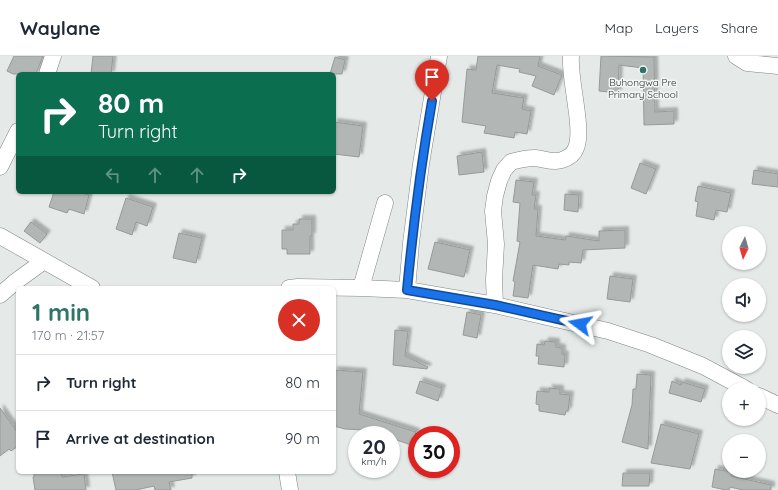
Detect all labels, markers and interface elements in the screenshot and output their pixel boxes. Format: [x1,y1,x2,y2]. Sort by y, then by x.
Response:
text: Waylane [20,16,100,40]
text: Map [604,19,633,37]
text: Layers [655,19,699,37]
text: Share [721,19,758,37]
pin [415,60,449,101]
marker: Buhongwa Pre Primary School [638,65,648,75]
icon: arrive [421,66,443,88]
place label: Buhongwa Pre Primary School [608,76,678,101]
text: 80 m [98,85,164,120]
icon: right [32,88,84,140]
text: Turn right [98,120,178,143]
icon: left [102,164,124,186]
icon: ahead [144,164,166,186]
icon: ahead [186,164,208,186]
icon: right [228,164,250,186]
north arrow [722,226,766,270]
map controls [722,226,766,478]
button: sound [722,278,766,322]
text: 1 min [32,297,90,327]
button: close [278,299,320,341]
position arrow [559,303,601,345]
text: 170 m · 21:57 [32,327,104,343]
button: layers [722,330,766,374]
icon: right [32,372,54,394]
text: Turn right [66,373,137,392]
text: 80 m [285,373,320,392]
button: + [722,382,766,426]
speed limit sign: 30 [408,426,460,478]
icon: arrive [32,428,54,450]
text: Arrive at destination [66,429,215,448]
text: 90 m [285,429,320,448]
text: 20 [362,434,386,459]
button: − [722,434,766,478]
text: km/h [361,455,387,468]

